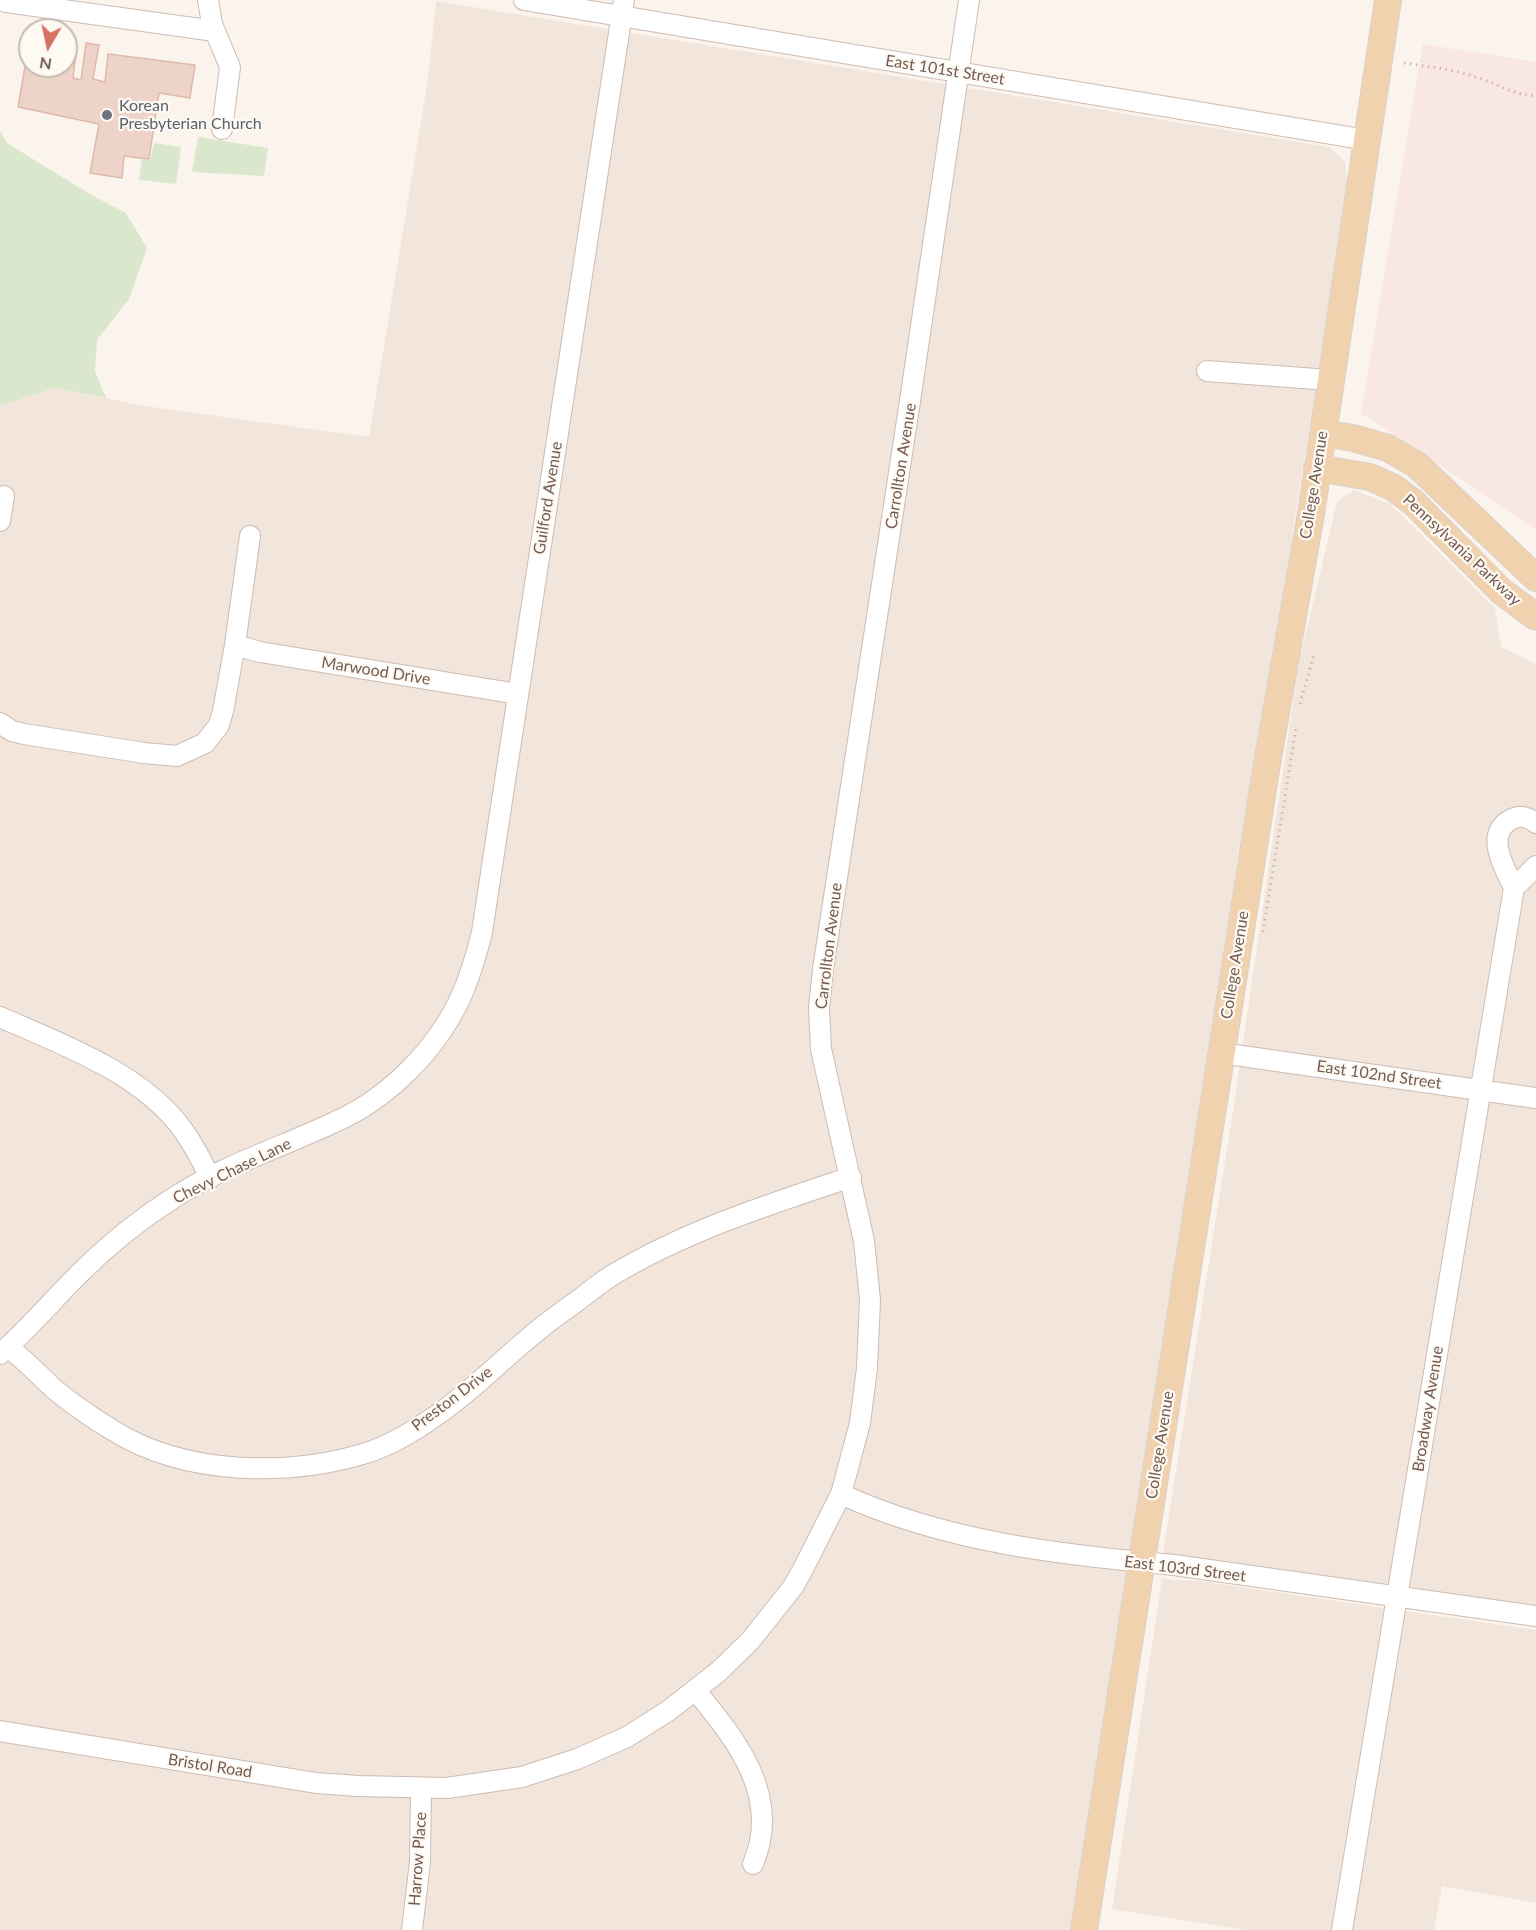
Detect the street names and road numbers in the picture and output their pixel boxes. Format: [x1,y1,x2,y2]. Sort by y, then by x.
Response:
street label: East 101st Street [884,51,1006,89]
street label: Carrollton Avenue [882,402,920,530]
street label: College Avenue [1296,430,1332,540]
street label: Guilford Avenue [530,440,566,556]
street label: Pennsylvania Parkway [1399,490,1525,610]
street label: Marwood Drive [320,653,432,689]
street label: Carrollton Avenue [812,882,846,1010]
street label: College Avenue [1217,910,1253,1020]
street label: East 102nd Street [1315,1057,1443,1093]
street label: Chevy Chase Lane [170,1134,294,1208]
street label: Broadway Avenue [1409,1345,1447,1473]
street label: Preston Drive [408,1362,496,1436]
street label: College Avenue [1142,1390,1178,1500]
street label: East 103rd Street [1123,1552,1247,1586]
street label: Bristol Road [167,1750,253,1782]
street label: Harrow Place [405,1811,431,1907]

